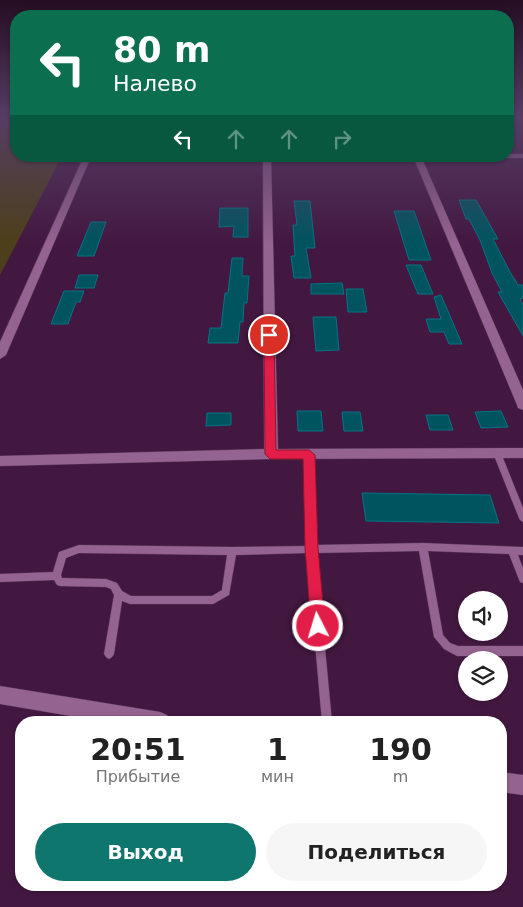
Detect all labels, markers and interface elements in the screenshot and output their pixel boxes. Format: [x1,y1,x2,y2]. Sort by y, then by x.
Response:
icon: left [30,30,95,95]
text: 80 m [113,30,210,70]
text: Налево [113,71,197,96]
icon: left [169,125,197,153]
icon: ahead [222,125,250,153]
icon: ahead [275,125,303,153]
icon: right [328,125,356,153]
pin [248,314,290,356]
icon: arrive [255,321,283,349]
map controls [458,591,508,701]
button: sound [458,591,508,641]
position arrow [291,599,343,651]
button: layers [458,651,508,701]
text: 20:51 [90,732,186,767]
text: 1 [267,732,288,767]
text: 190 [369,732,432,767]
text: Прибытие [96,767,180,786]
text: мин [261,767,294,786]
text: m [393,767,408,786]
button: Выход [35,823,256,881]
button: Поделиться [266,823,487,881]

